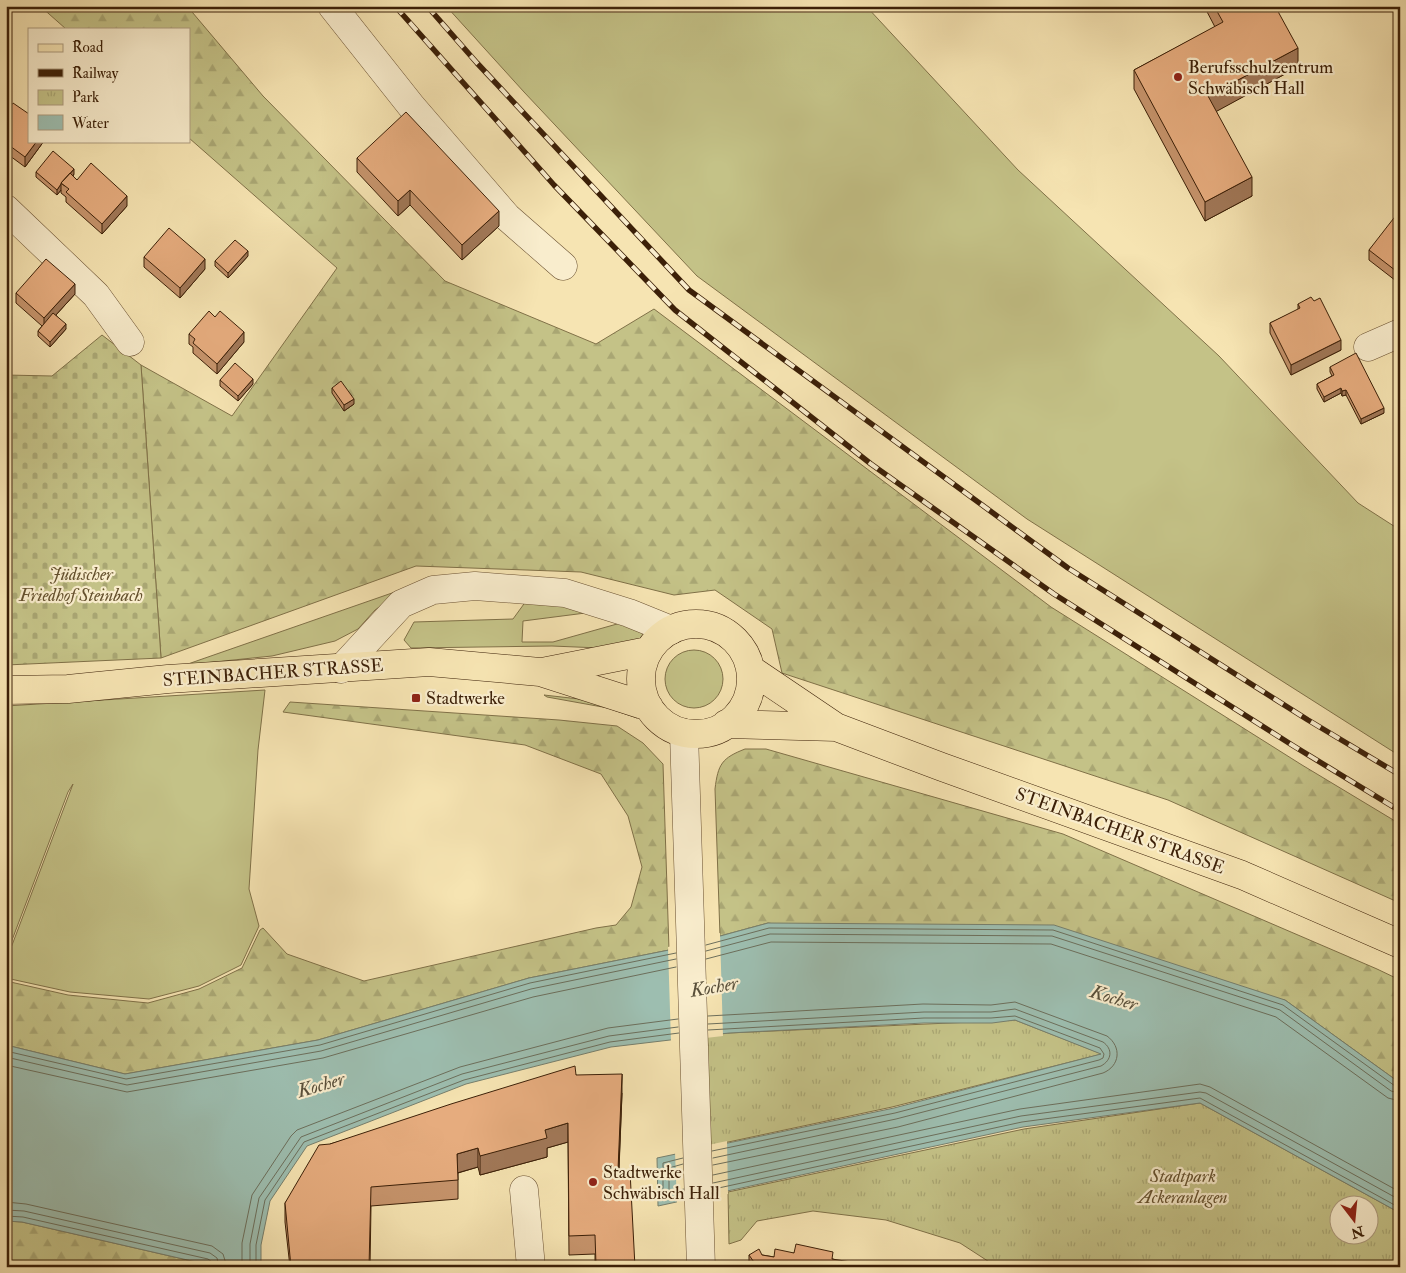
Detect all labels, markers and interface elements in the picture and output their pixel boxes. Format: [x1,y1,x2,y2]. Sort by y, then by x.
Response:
legend [28,28,190,142]
text: Road [72,38,104,57]
place label: Berufsschulzentrum Schwäbisch Hall [1188,56,1333,100]
text: Railway [72,64,119,83]
marker: Berufsschulzentrum Schwäbisch Hall [1172,71,1184,83]
text: Park [72,88,99,107]
text: Water [71,114,109,133]
park label: Jüdischer Friedhof Steinbach [18,563,143,607]
street label: STEINBACHER STRASSE [162,654,384,692]
place label: Stadtwerke [426,687,505,710]
marker: Stadtwerke [410,692,422,704]
street label: STEINBACHER STRASSE [1012,782,1228,880]
water label: Kocher [687,971,741,1003]
water label: Kocher [1087,979,1141,1017]
water label: Kocher [294,1067,348,1103]
place label: Stadtwerke Schwäbisch Hall [603,1161,720,1205]
park label: Stadtpark Ackeranlagen [1136,1165,1228,1209]
marker: Stadtwerke Schwäbisch Hall [587,1176,599,1188]
north arrow [1328,1196,1378,1246]
text: N [1349,1222,1367,1242]

